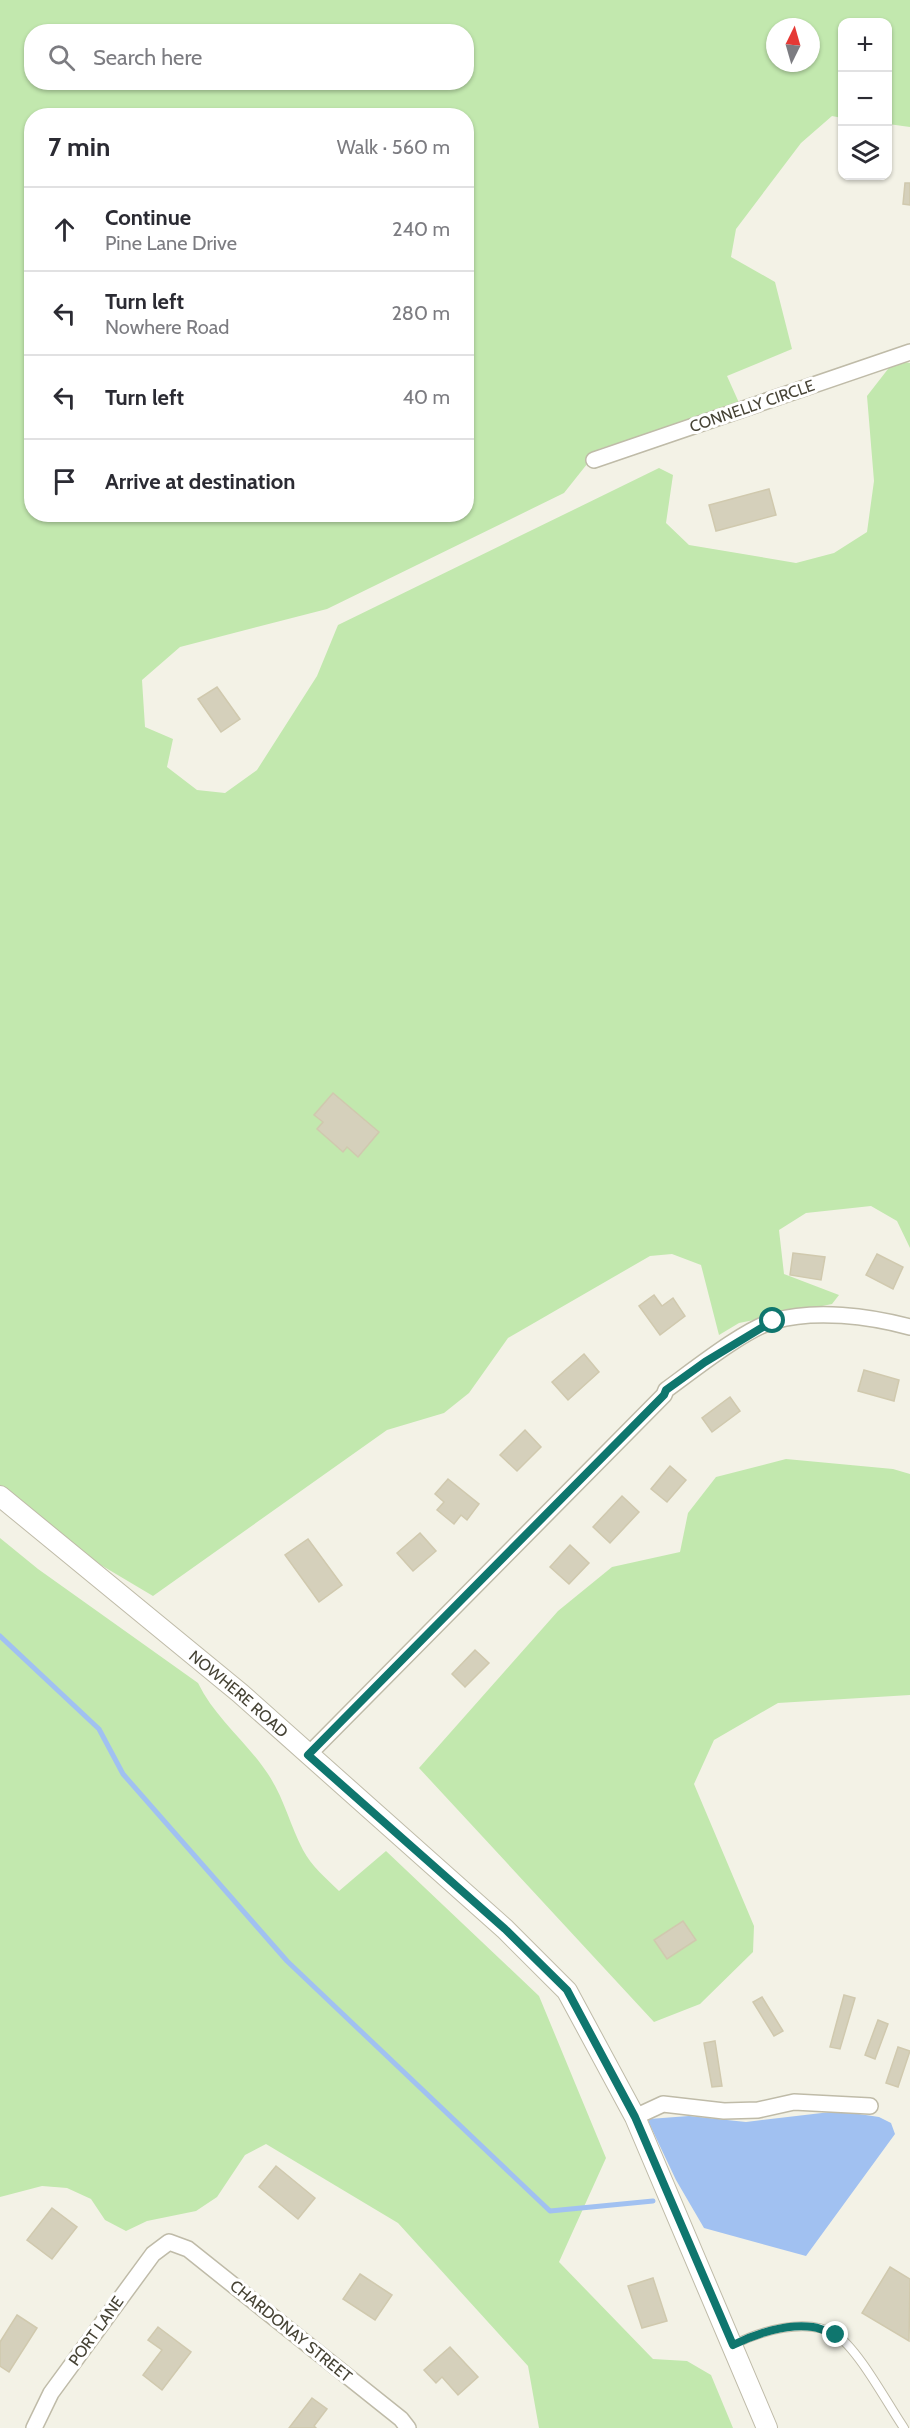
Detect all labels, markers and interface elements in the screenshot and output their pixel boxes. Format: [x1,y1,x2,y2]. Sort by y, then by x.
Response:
north arrow [766,18,820,72]
map controls [838,18,892,180]
button: + [838,18,892,72]
search box [24,24,474,90]
icon: search [45,41,78,74]
text: Search here [93,44,202,71]
button: − [838,72,892,126]
button: layers [838,126,892,180]
text: 7 min [48,131,110,163]
text: Walk · 560 m [337,135,450,159]
text: Continue [105,204,191,231]
icon: ahead [48,213,81,246]
text: 240 m [392,217,450,241]
text: Pine Lane Drive [105,231,237,255]
text: Turn left [105,288,184,315]
icon: left [48,297,81,330]
text: 280 m [391,301,450,325]
text: Nowhere Road [105,315,229,339]
street label: CONNELLY CIRCLE [687,376,817,436]
icon: left [48,381,81,414]
text: Turn left [105,384,184,411]
text: 40 m [402,385,450,409]
icon: arrive [48,465,81,498]
text: Arrive at destination [105,468,295,495]
route start [759,1307,785,1333]
street label: NOWHERE ROAD [186,1646,292,1741]
street label: CHARDONAY STREET [226,2276,356,2386]
street label: PORT LANE [64,2293,128,2369]
route end [822,2321,848,2347]

